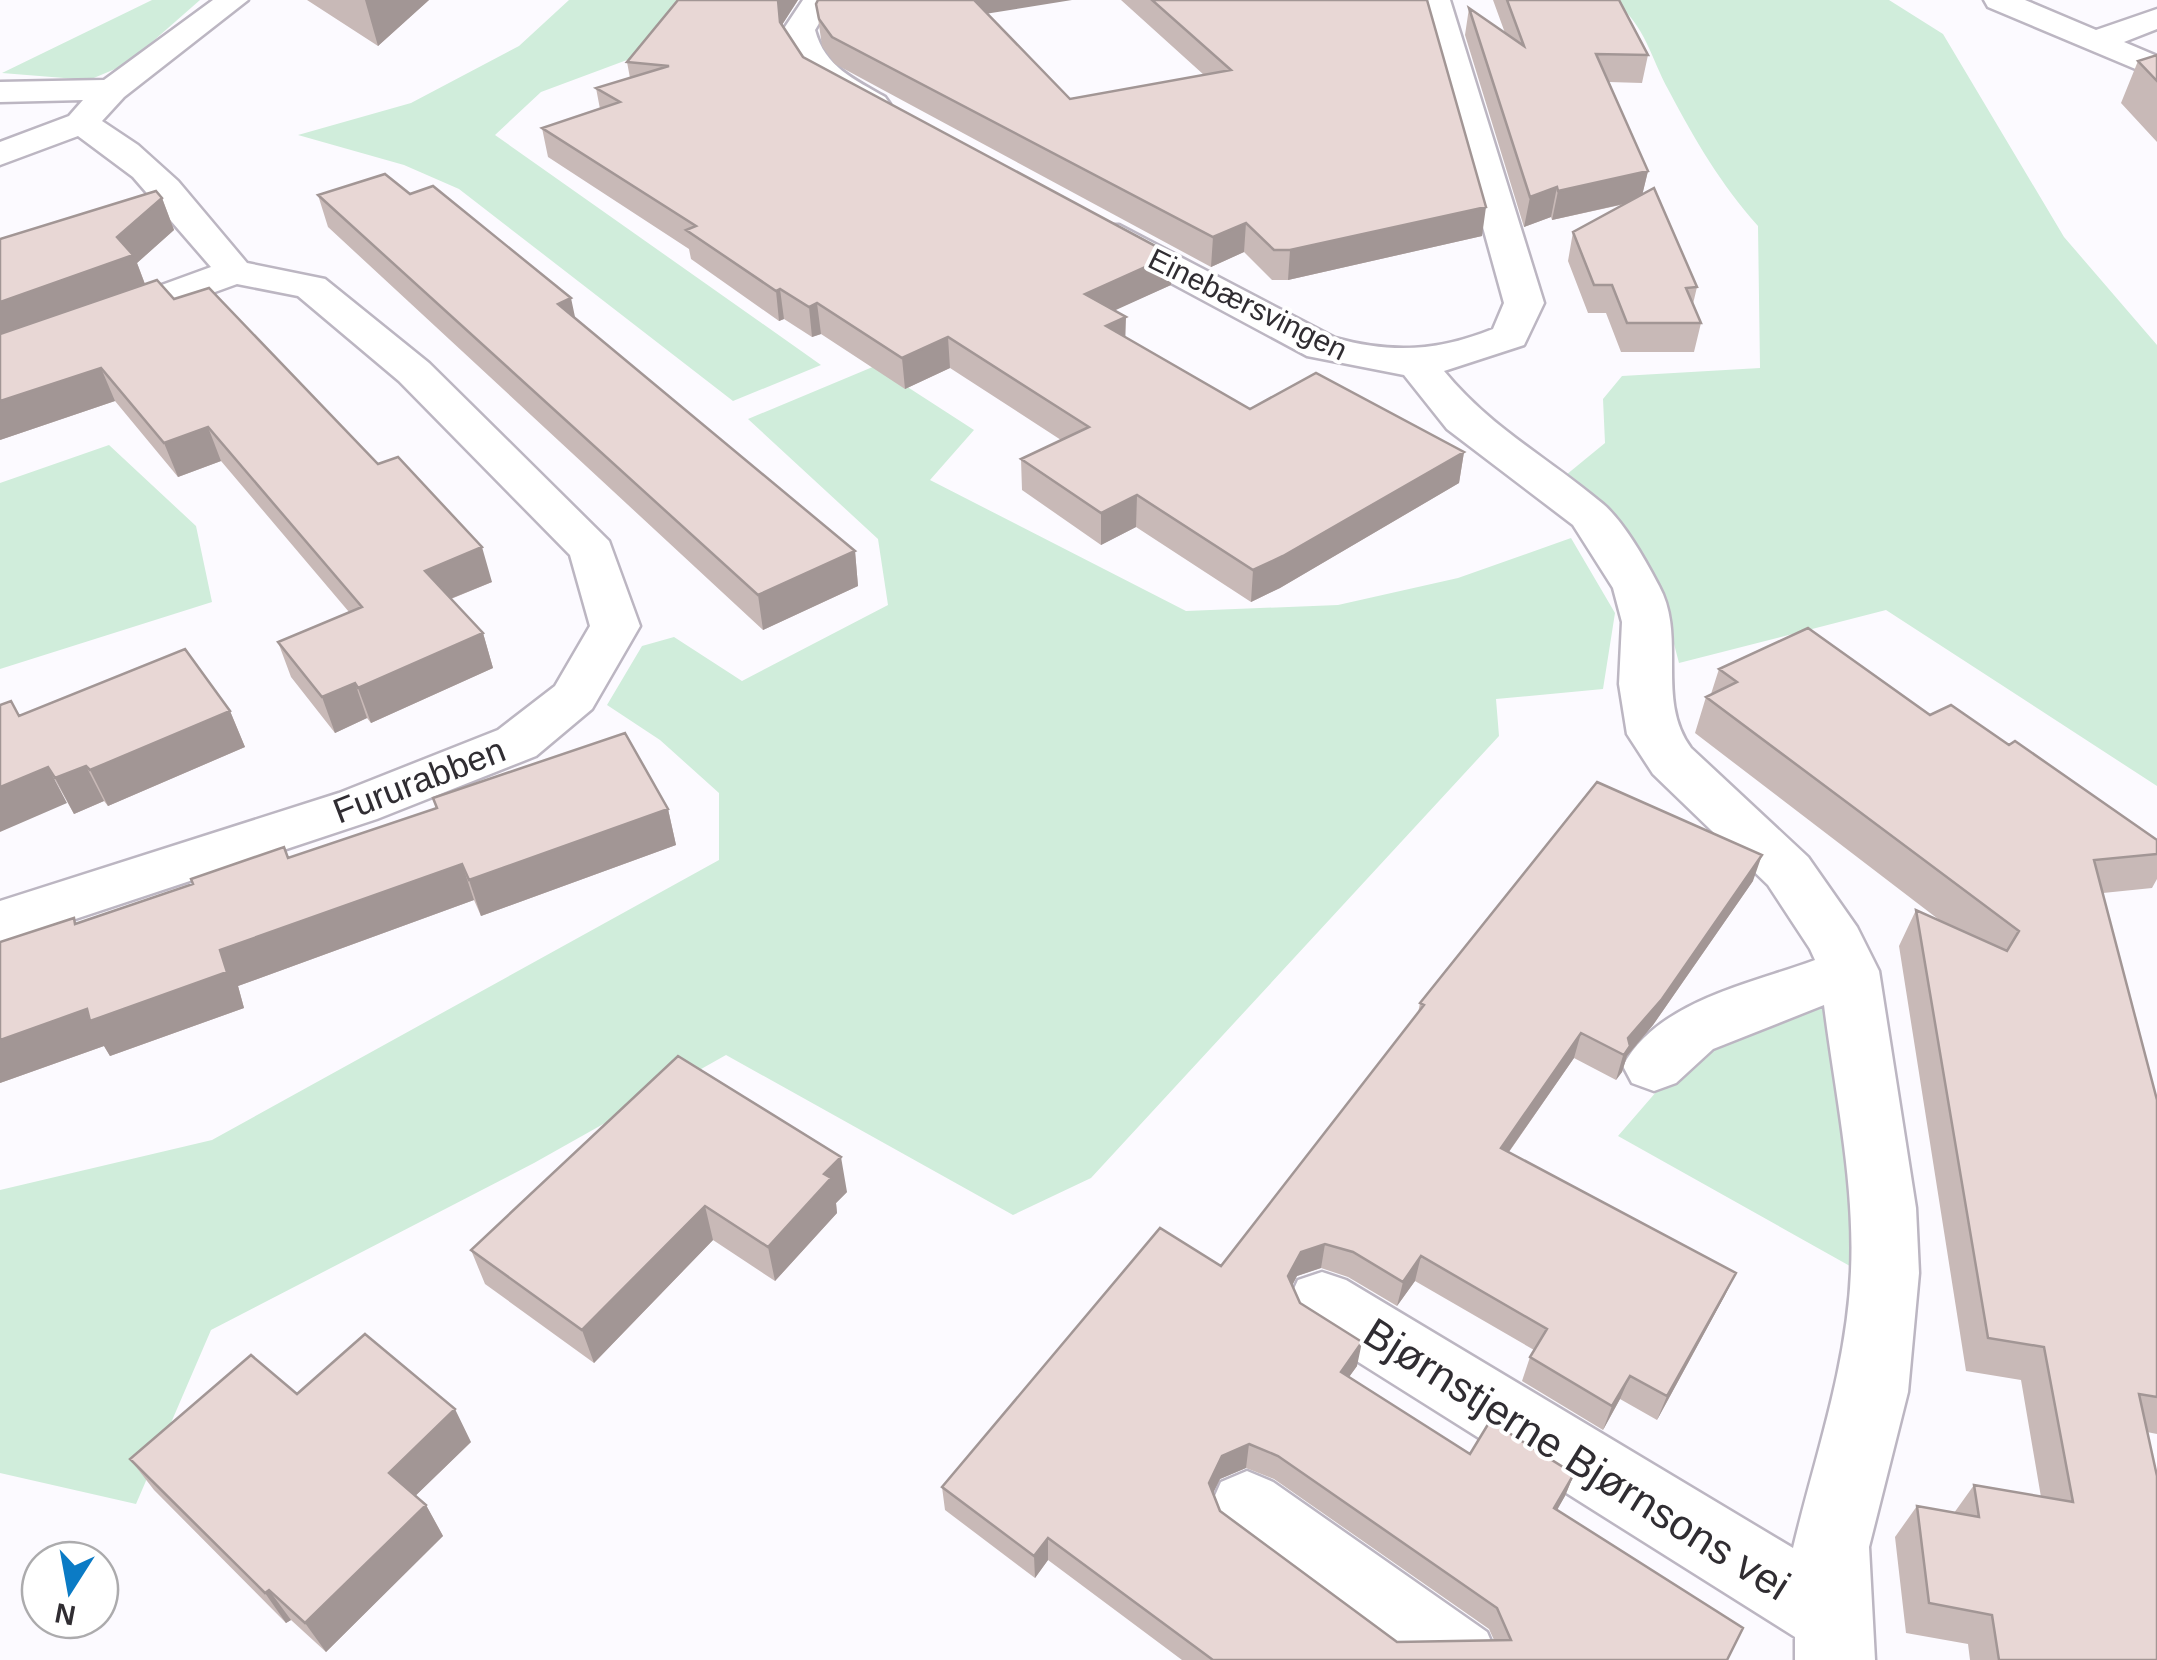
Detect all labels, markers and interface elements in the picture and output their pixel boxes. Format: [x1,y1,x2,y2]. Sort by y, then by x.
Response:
street label: Einebærsvingen [1143,242,1353,366]
street label: Fururabben [328,729,510,831]
street label: Bjørnstjerne Bjørnsons vei [1356,1309,1798,1609]
north arrow [20,1540,120,1640]
text: N [52,1597,78,1631]

